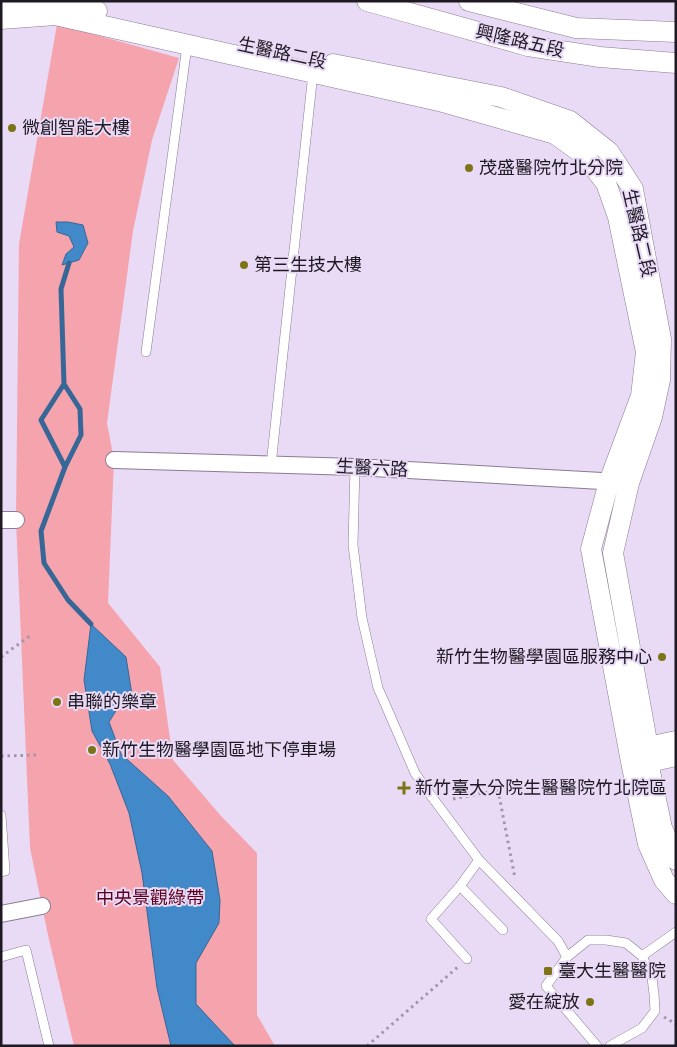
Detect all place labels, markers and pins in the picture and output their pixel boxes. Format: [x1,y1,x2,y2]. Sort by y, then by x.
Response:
place label: 微創智能大樓 [22,117,130,138]
marker: 微創智能大樓 [6,122,18,134]
place label: 茂盛醫院竹北分院 [479,157,623,178]
marker: 茂盛醫院竹北分院 [463,162,475,174]
place label: 第三生技大樓 [254,254,362,275]
marker: 第三生技大樓 [238,259,250,271]
place label: 新竹生物醫學園區服務中心 [436,646,652,667]
marker: 新竹生物醫學園區服務中心 [656,651,668,663]
place label: 串聯的樂章 [67,691,157,712]
marker: 串聯的樂章 [51,696,63,708]
place label: 新竹生物醫學園區地下停車場 [102,739,336,760]
marker: 新竹生物醫學園區地下停車場 [86,744,98,756]
place label: 新竹臺大分院生醫醫院竹北院區 [415,777,667,798]
marker: 新竹臺大分院生醫醫院竹北院區 [397,781,411,795]
place label: 臺大生醫醫院 [558,960,666,981]
marker: 臺大生醫醫院 [542,965,554,977]
place label: 愛在綻放 [508,991,580,1012]
marker: 愛在綻放 [584,996,596,1008]

